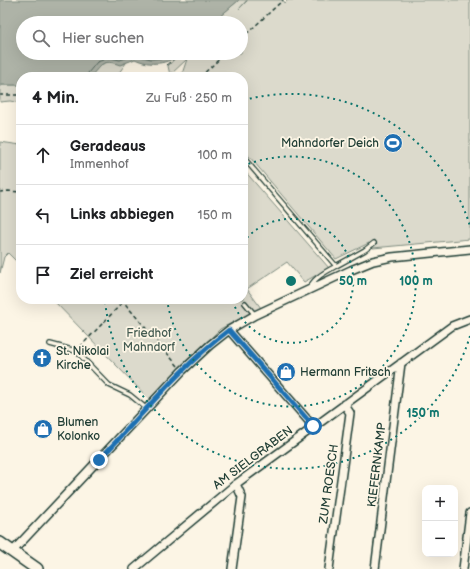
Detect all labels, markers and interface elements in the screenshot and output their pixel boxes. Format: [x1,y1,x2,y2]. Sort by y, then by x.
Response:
search box [16,16,248,60]
icon: search [30,27,52,49]
text: Hier suchen [62,29,144,48]
text: 4 Min. [32,88,79,108]
text: Zu Fuß · 250 m [146,90,232,106]
sports icon: Mahndorfer Deich [382,132,404,154]
place label: Mahndorfer Deich [281,136,379,151]
text: Geradeaus [70,137,146,156]
icon: ahead [32,144,54,166]
text: 100 m [197,147,232,163]
text: Immenhof [70,156,129,172]
icon: left [32,204,54,226]
text: Links abbiegen [70,205,174,224]
text: 150 m [198,207,232,223]
icon: arrive [32,264,54,286]
text: Ziel erreicht [70,265,153,284]
centre of rings [284,274,298,288]
text: 50 m [339,274,367,289]
text: 100 m [399,274,433,289]
park label: Friedhof Mahndorf [123,326,175,355]
place label: St. Nikolai Kirche [56,344,109,373]
church icon: St. Nikolai Kirche [31,347,53,369]
shop icon: Hermann Fritsch [275,361,297,383]
place label: Hermann Fritsch [300,365,391,380]
text: 150 m [407,406,439,421]
place label: Blumen Kolonko [57,415,100,444]
route start [304,417,322,435]
shop icon: Blumen Kolonko [32,418,54,440]
street label: KIEFERNKAMP [364,421,390,508]
street label: AM SIELGRABEN [210,423,296,493]
street label: ZUM ROESCH [316,443,342,526]
route end [90,451,108,469]
map controls [422,485,458,557]
button: + [422,485,458,521]
button: − [422,521,458,557]

